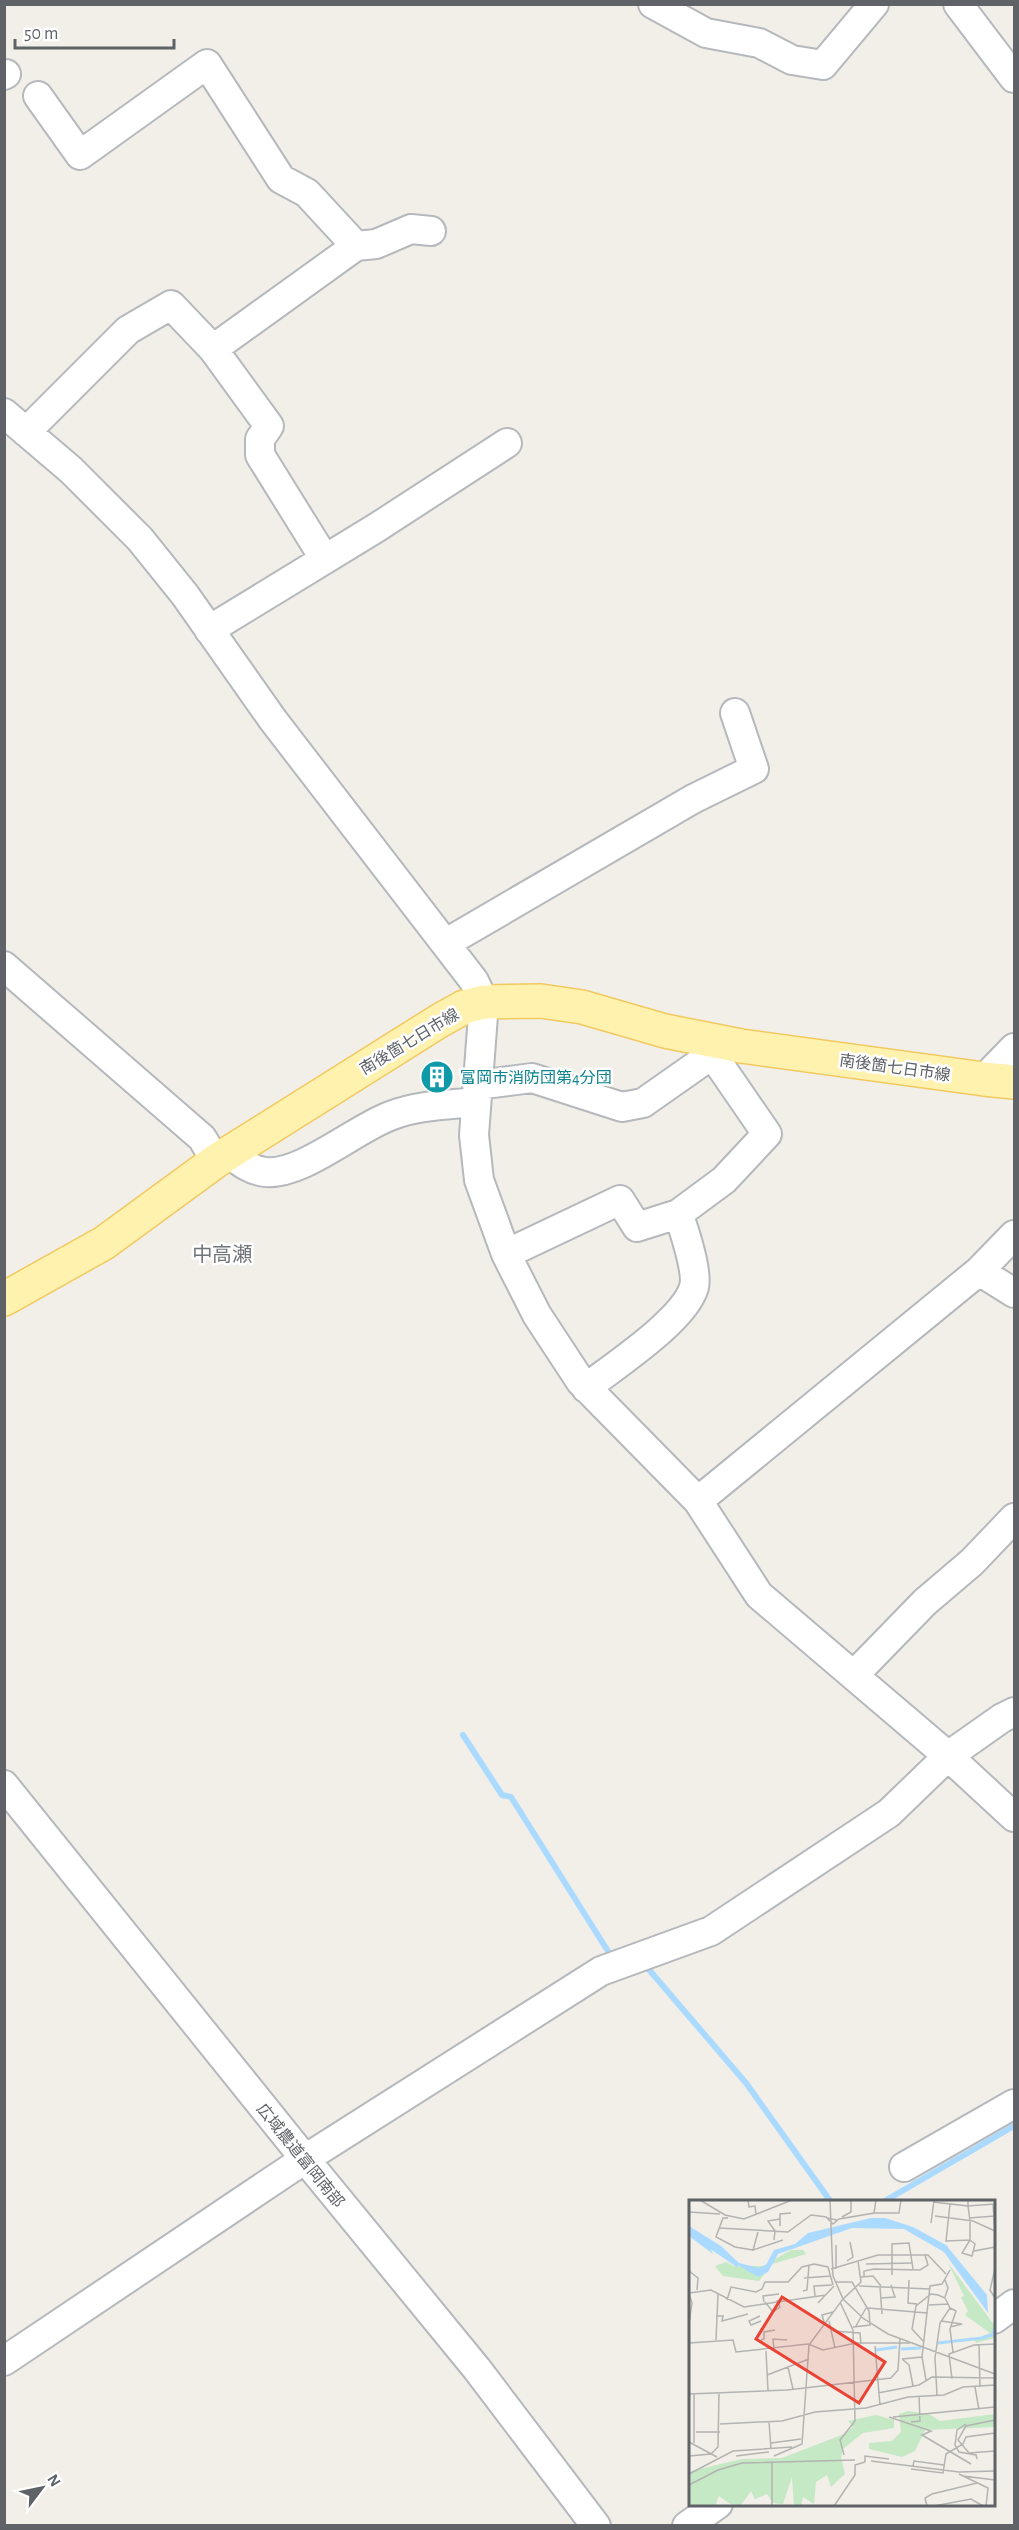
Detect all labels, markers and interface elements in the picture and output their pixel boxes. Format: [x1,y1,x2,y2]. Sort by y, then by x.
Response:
scale bar [15,12,174,50]
text: 50 m [24,25,58,43]
street label: 南後箇七日市線 [357,1005,462,1078]
street label: 南後箇七日市線 [838,1051,952,1084]
building icon: 富岡市消防団第4分団 [419,1059,455,1095]
place label: 富岡市消防団第4分団 [460,1069,612,1086]
district label: 中高瀬 [192,1244,252,1265]
street label: 広域農道富岡南部 [254,2100,347,2210]
inset map [689,2200,995,2506]
north arrow [12,2458,72,2518]
text: N [44,2472,64,2490]

